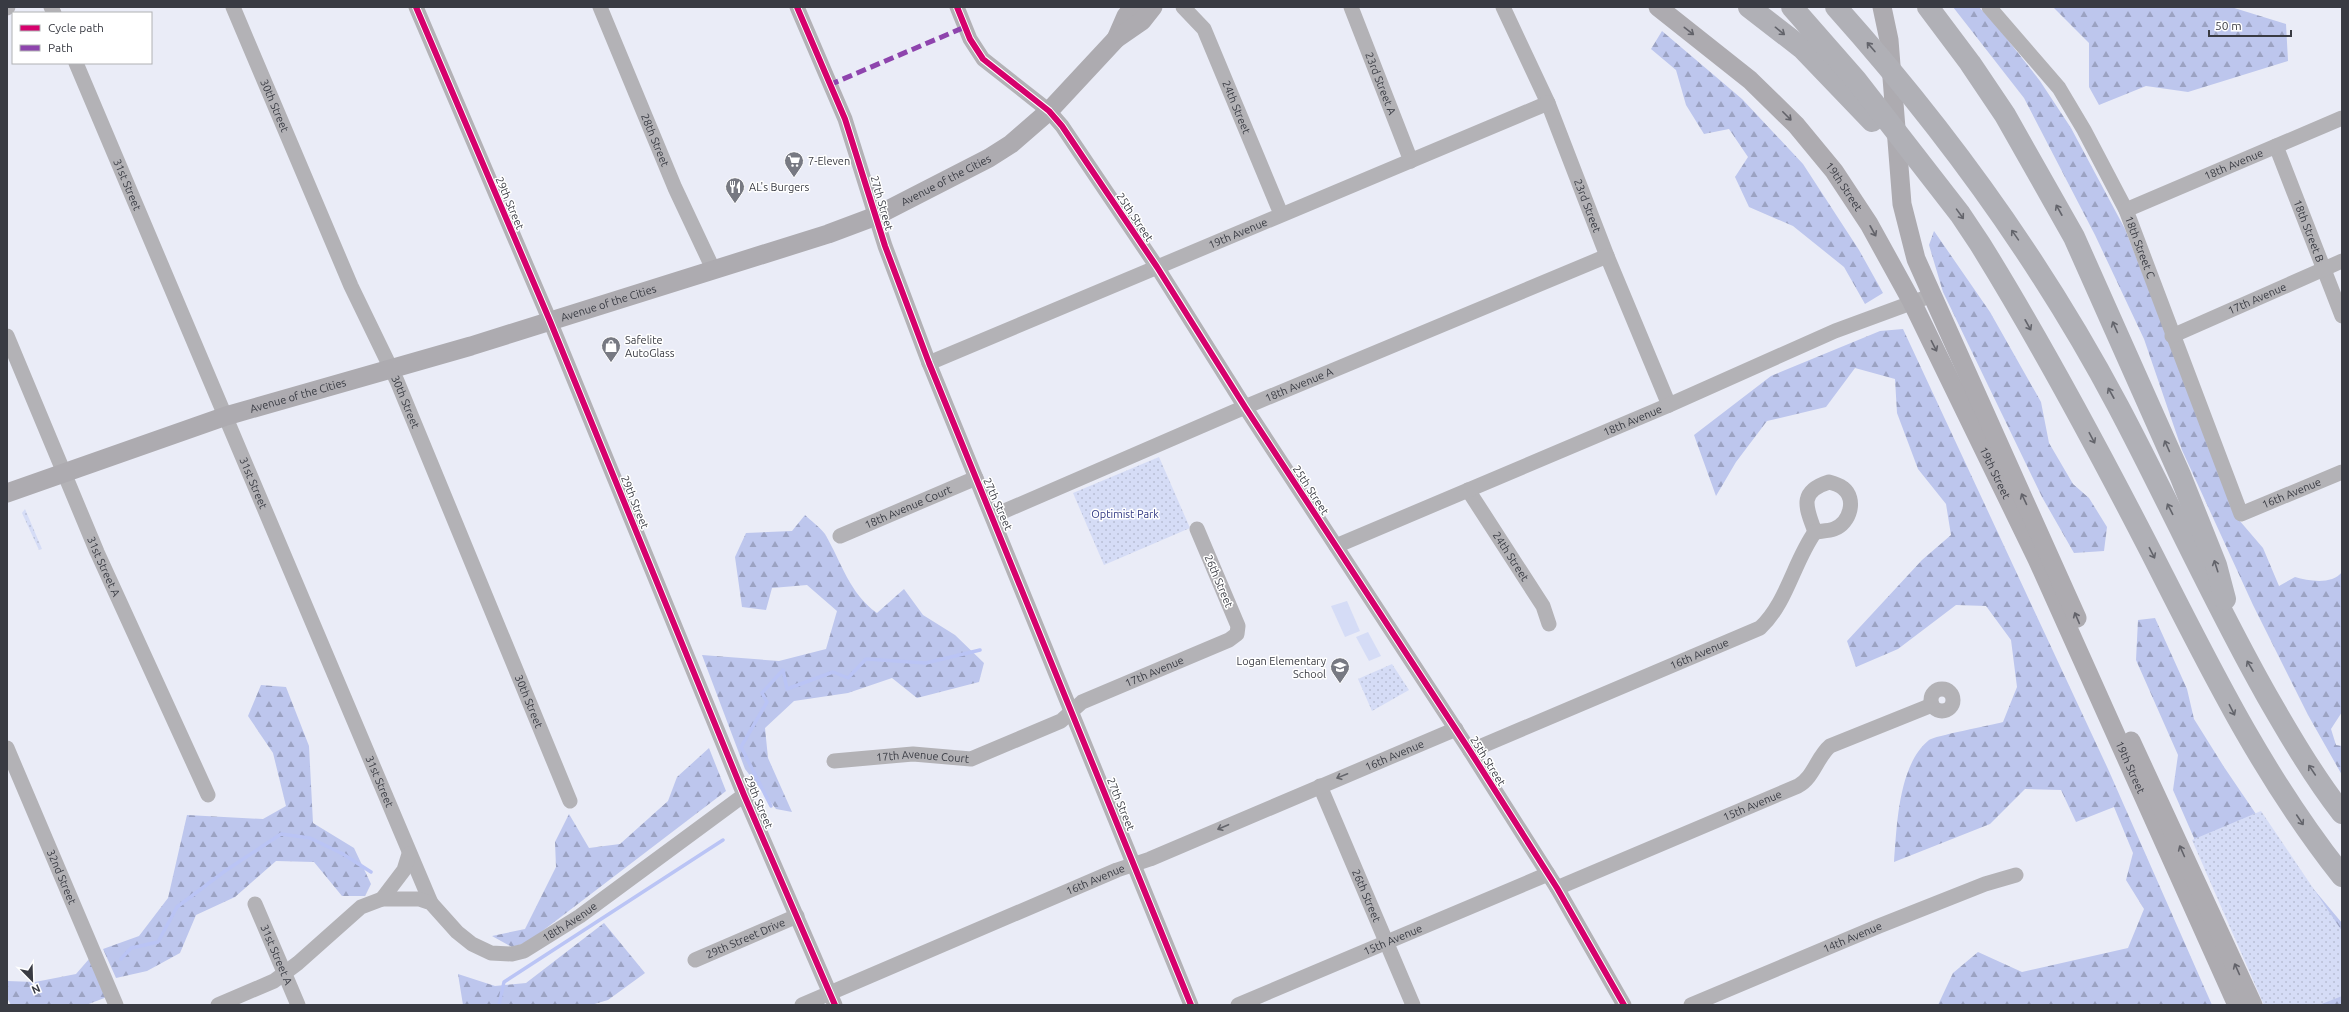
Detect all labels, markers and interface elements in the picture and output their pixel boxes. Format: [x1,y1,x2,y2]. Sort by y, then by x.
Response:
legend [12,12,152,64]
scale bar [2209,12,2291,38]
text: 50 m [2215,19,2242,32]
text: Cycle path [48,21,104,34]
one-way arrow [1683,26,1694,35]
one-way arrow [1775,26,1786,35]
text: Path [48,41,73,54]
one-way arrow [1867,42,1876,52]
street label: 23rd Street A [1363,50,1399,117]
street label: 30th Street [258,77,291,134]
street label: 24th Street [1220,79,1253,136]
one-way arrow [1782,111,1792,121]
street label: 28th Street [639,112,672,169]
street label: 18th Avenue [2202,146,2265,182]
supermarket icon: 7-Eleven [783,150,805,178]
street label: Avenue of the Cities [899,152,993,208]
place label: 7-Eleven [808,155,850,167]
street label: 31st Street [111,157,144,213]
street label: 19th Street [1823,160,1865,214]
street label: 27th Street [868,174,896,232]
street label: 29th Street [493,175,527,232]
restaurant icon: AL's Burgers [724,176,746,204]
street label: 23rd Street [1572,177,1604,235]
place label: AL's Burgers [749,181,809,193]
street label: 25th Street [1114,190,1156,244]
street label: 18th Street B [2291,198,2326,264]
one-way arrow [2054,204,2062,216]
one-way arrow [1956,208,1964,219]
street label: 18th Street C [2123,214,2157,280]
street label: 19th Avenue [1207,216,1269,251]
one-way arrow [1870,225,1877,237]
one-way arrow [2011,229,2019,240]
street label: 17th Avenue [2226,280,2288,317]
street label: Avenue of the Cities [559,282,658,323]
one-way arrow [2024,319,2032,331]
one-way arrow [2111,321,2118,333]
place label: Safelite AutoGlass [625,334,675,359]
shop icon: Safelite AutoGlass [600,335,622,363]
one-way arrow [1931,339,1938,351]
street label: 18th Avenue A [1263,365,1335,404]
street label: 30th Street [389,373,422,431]
street label: Avenue of the Cities [249,376,348,415]
one-way arrow [2107,388,2114,400]
street label: 18th Avenue [1601,403,1664,438]
one-way arrow [2089,432,2096,444]
one-way arrow [2163,440,2170,452]
street label: 19th Street [1977,445,2013,501]
street label: 31st Street [237,455,270,511]
street label: 25th Street [1291,463,1332,517]
street label: 29th Street [619,474,651,531]
street label: 16th Avenue [2260,475,2323,511]
street label: 27th Street [981,476,1015,533]
street label: 18th Avenue Court [863,483,954,531]
one-way arrow [2020,494,2027,506]
one-way arrow [2166,503,2173,515]
park label: Optimist Park [1091,508,1159,520]
street label: 24th Street [1491,529,1532,584]
street label: 31st Street A [85,535,123,599]
one-way arrow [2148,547,2156,559]
street label: 26th Street [1202,553,1236,610]
one-way arrow [2212,560,2219,573]
one-way arrow [2073,612,2080,624]
street label: 16th Avenue [1668,636,1730,672]
street label: 17th Avenue [1123,654,1185,689]
place label: Logan Elementary School [1237,655,1327,680]
school or university icon: Logan Elementary School [1329,656,1351,684]
one-way arrow [2246,660,2254,672]
street label: 30th Street [513,673,546,730]
one-way arrow [2229,703,2236,715]
street label: 25th Street [1468,734,1508,789]
street label: 16th Avenue [1363,737,1426,773]
street label: 19th Street [2113,739,2148,796]
street label: 17th Avenue Court [876,748,970,765]
street label: 31st Street [363,754,396,810]
one-way arrow [2308,764,2316,775]
one-way arrow [1337,773,1349,781]
street label: 29th Street [742,774,776,831]
street label: 27th Street [1105,776,1137,833]
street label: 15th Avenue [1721,788,1783,823]
one-way arrow [2296,814,2304,825]
one-way arrow [1217,824,1229,832]
one-way arrow [2178,846,2185,858]
street label: 32nd Street [45,848,79,907]
street label: 16th Avenue [1064,862,1126,897]
street label: 26th Street [1350,867,1383,924]
street label: 18th Avenue [540,900,599,944]
street label: 29th Street Drive [704,916,787,961]
street label: 14th Avenue [1821,920,1884,955]
street label: 15th Avenue [1362,922,1424,957]
street label: 31st Street A [258,923,295,987]
north arrow [12,960,52,1000]
one-way arrow [2232,964,2240,976]
text: N [30,982,42,996]

